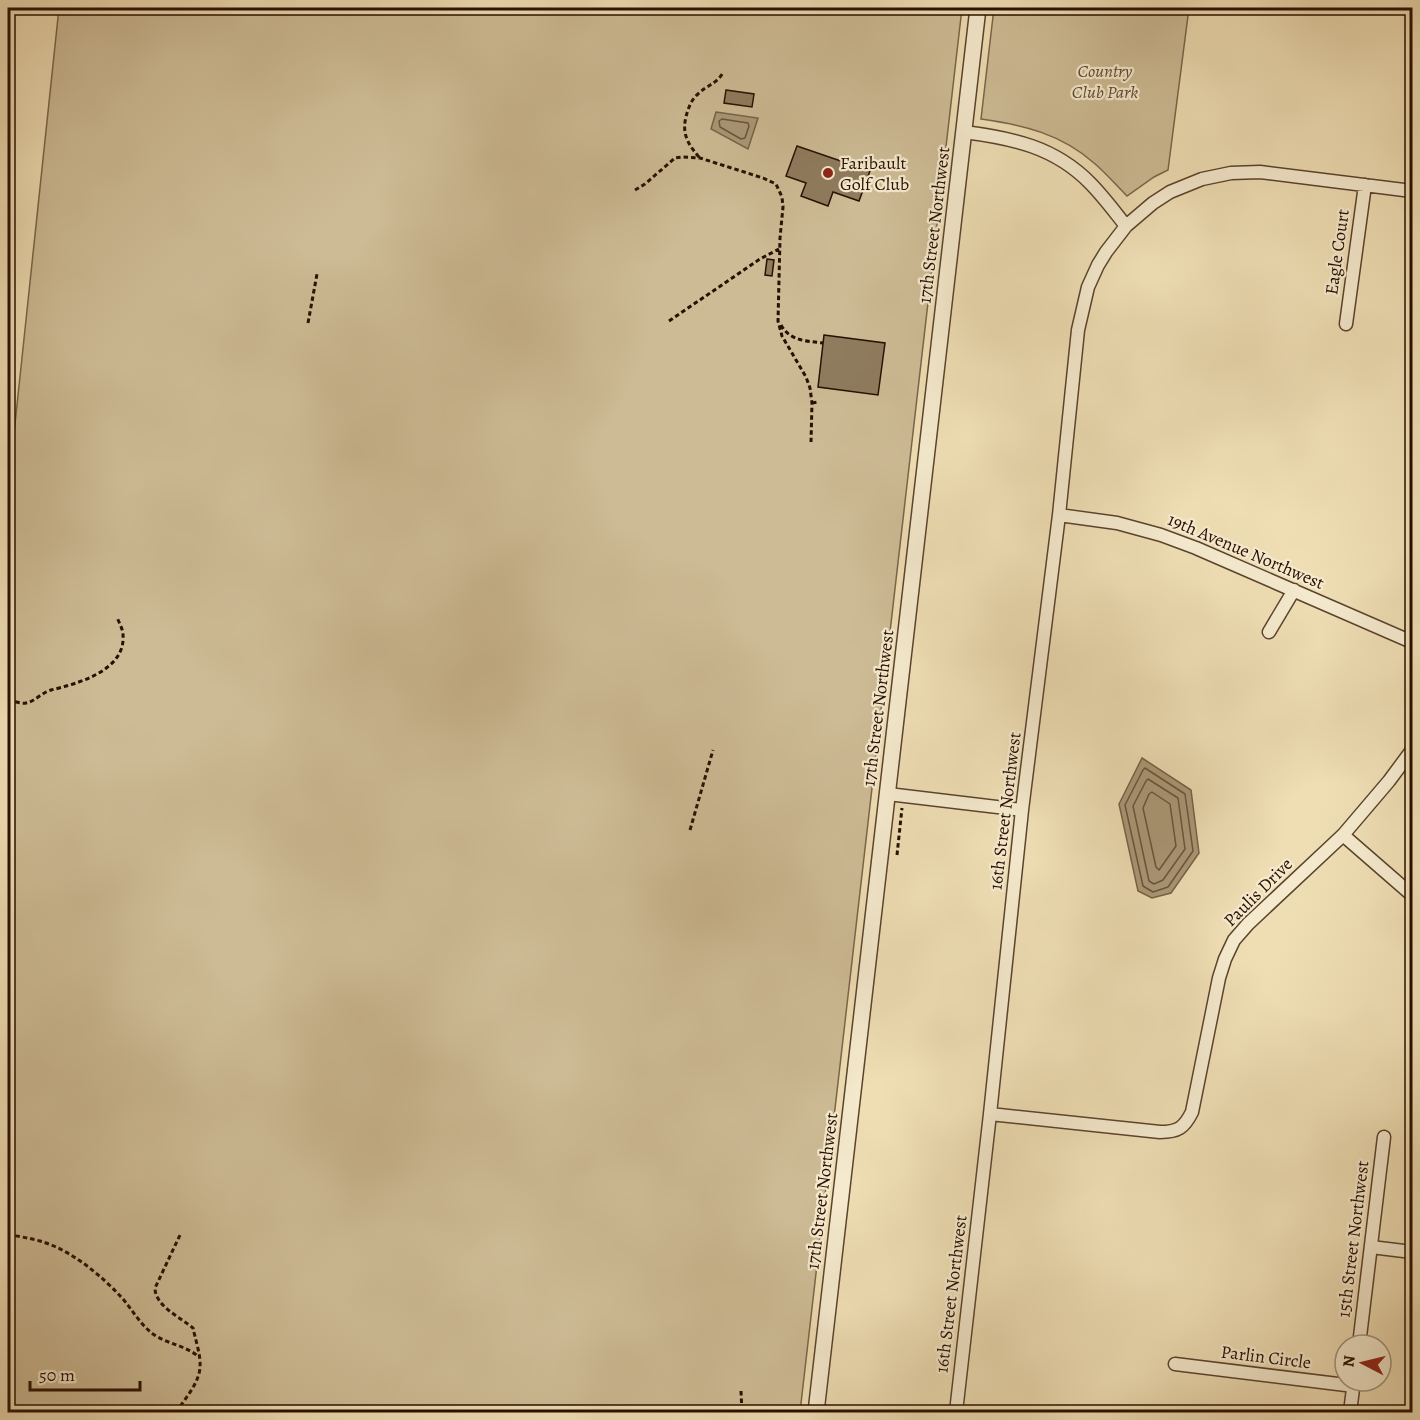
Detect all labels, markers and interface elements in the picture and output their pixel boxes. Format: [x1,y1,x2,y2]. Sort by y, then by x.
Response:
park label: Country Club Park [1072,59,1138,104]
street label: 17th Street Northwest [912,145,956,305]
place label: Faribault Golf Club [840,151,909,196]
marker: Faribault Golf Club [821,166,835,180]
street label: Eagle Court [1319,208,1355,296]
street label: 19th Avenue Northwest [1164,507,1328,595]
street label: 17th Street Northwest [856,628,900,788]
street label: 16th Street Northwest [983,731,1027,891]
street label: Paulis Drive [1218,852,1298,932]
street label: 17th Street Northwest [800,1111,844,1271]
street label: 15th Street Northwest [1331,1159,1375,1319]
street label: 16th Street Northwest [929,1214,973,1374]
north arrow [1333,1333,1393,1393]
street label: Parlin Circle [1220,1340,1312,1374]
scale bar [30,1354,140,1392]
text: N [1337,1354,1361,1368]
text: 50 m [39,1363,75,1387]

